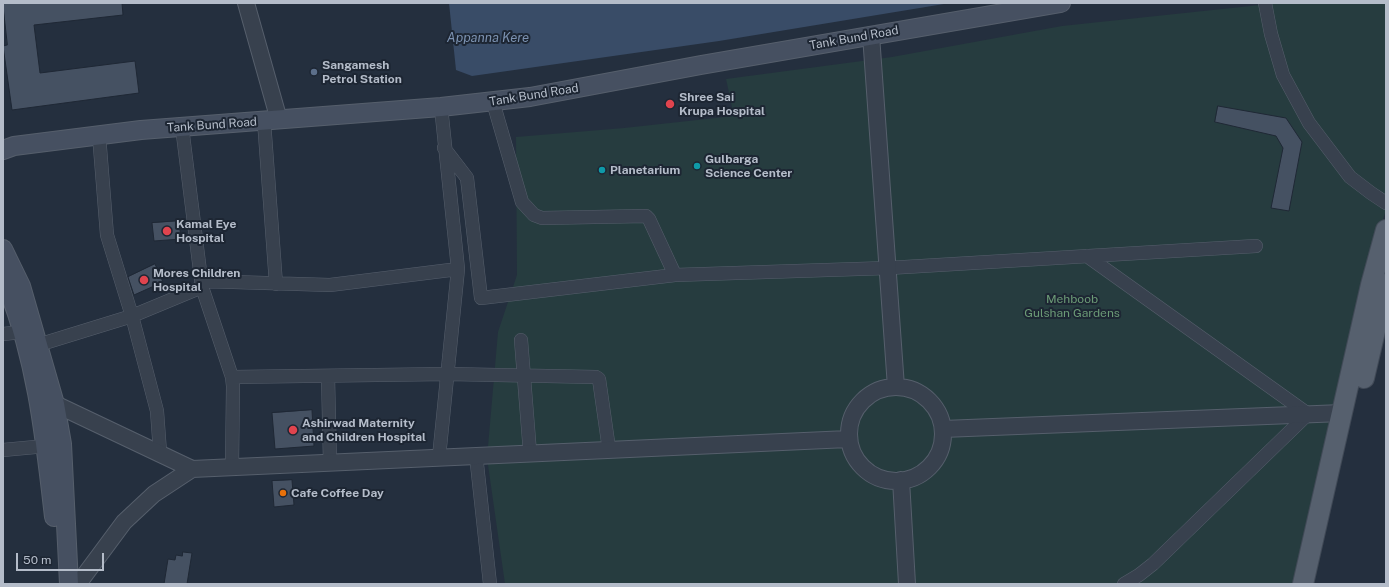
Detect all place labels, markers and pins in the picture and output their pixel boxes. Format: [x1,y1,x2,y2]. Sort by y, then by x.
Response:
place label: Sangamesh Petrol Station [322,58,402,86]
marker: Sangamesh Petrol Station [309,67,319,77]
place label: Shree Sai Krupa Hospital [679,90,765,118]
marker: Shree Sai Krupa Hospital [664,98,676,110]
place label: Gulbarga Science Center [705,152,792,180]
marker: Gulbarga Science Center [692,161,702,171]
place label: Planetarium [610,163,680,177]
marker: Planetarium [597,165,607,175]
place label: Kamal Eye Hospital [176,217,236,245]
marker: Kamal Eye Hospital [161,225,173,237]
place label: Mores Children Hospital [153,266,240,294]
marker: Mores Children Hospital [138,274,150,286]
place label: Ashirwad Maternity and Children Hospital [302,416,426,444]
marker: Ashirwad Maternity and Children Hospital [287,424,299,436]
place label: Cafe Coffee Day [291,486,384,500]
marker: Cafe Coffee Day [278,488,288,498]

